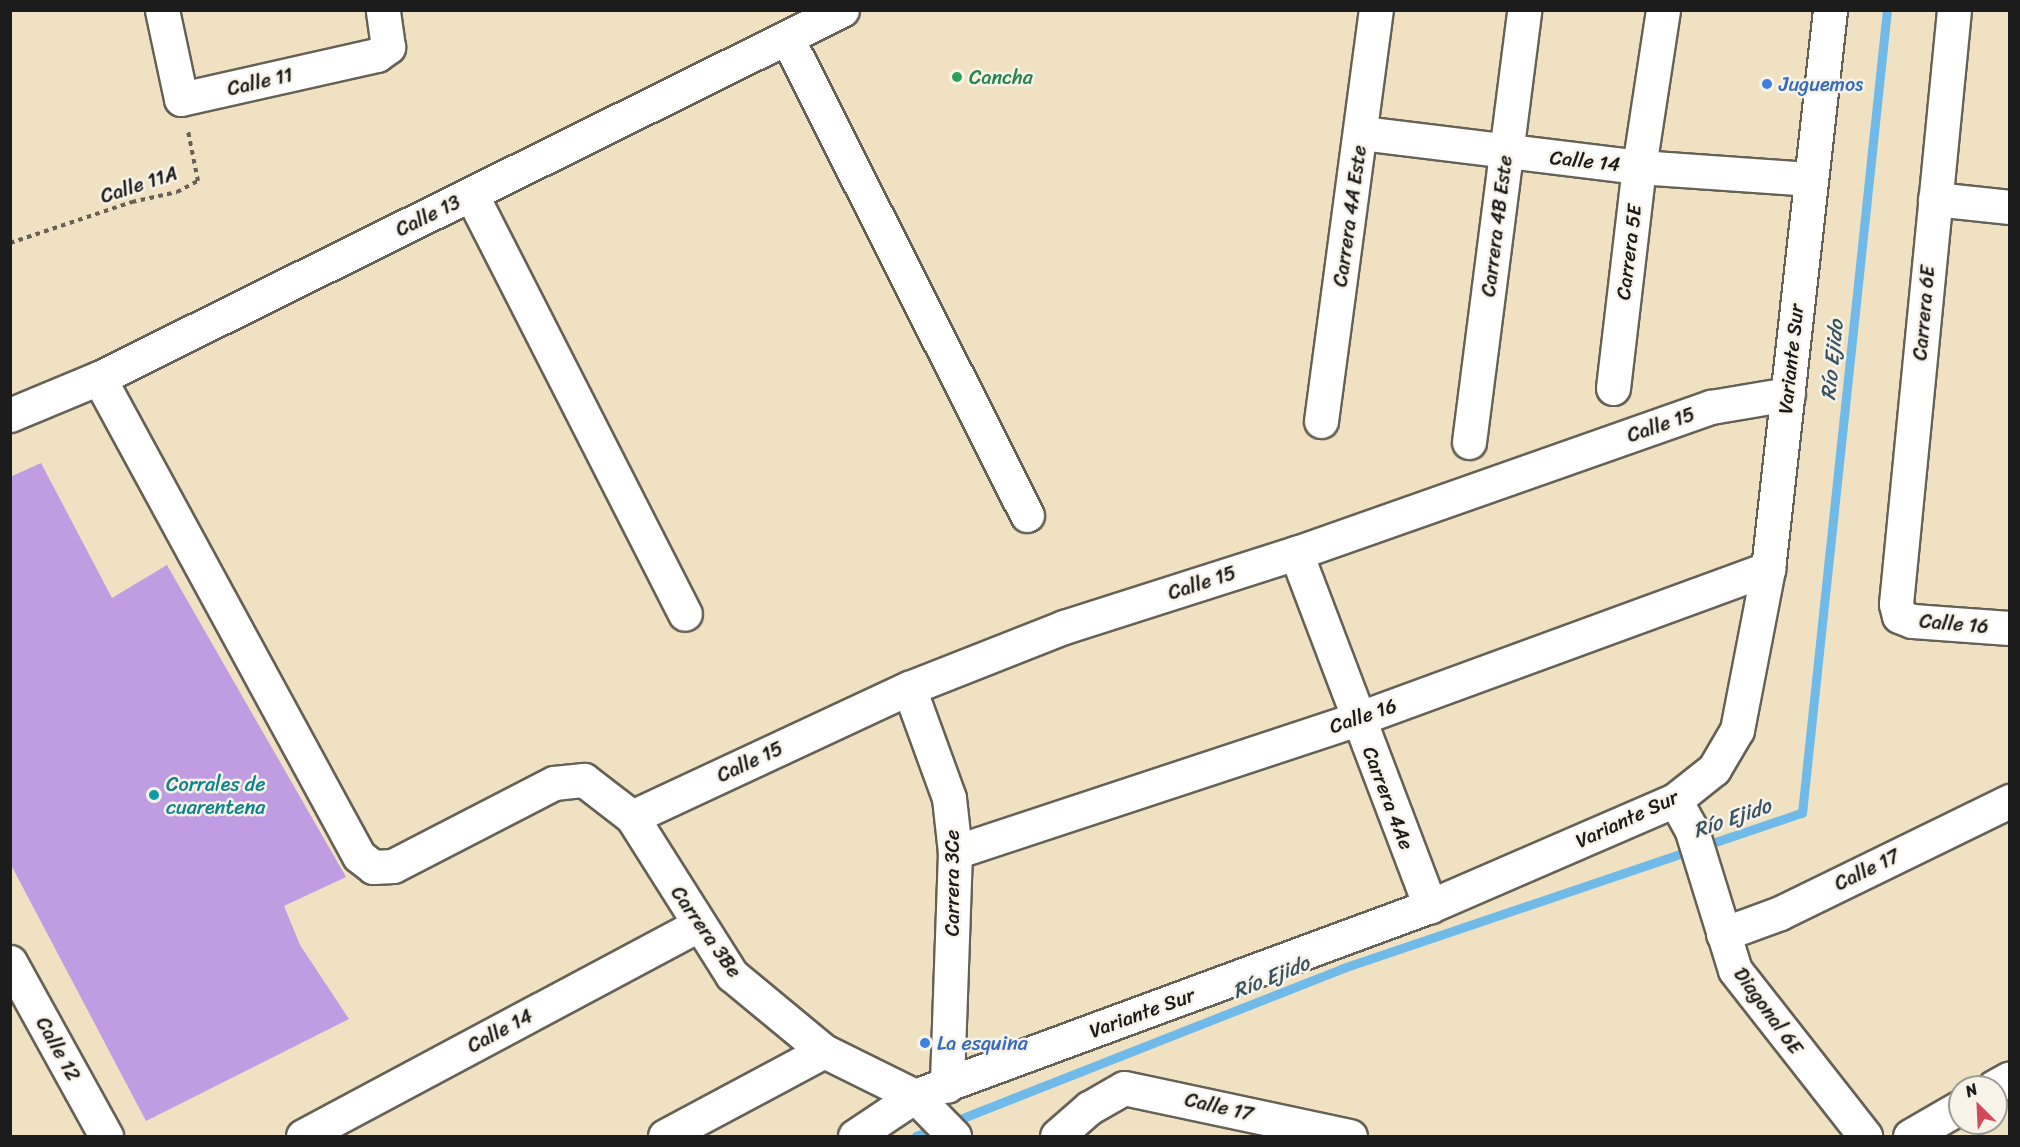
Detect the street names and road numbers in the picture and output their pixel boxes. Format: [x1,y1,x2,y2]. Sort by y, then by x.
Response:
street label: Calle 11 [225,63,295,101]
street label: Carrera 4A Este [1328,144,1372,288]
street label: Calle 14 [1549,145,1621,177]
street label: Carrera 4B Este [1476,154,1518,298]
street label: Calle 11A [97,161,181,209]
street label: Calle 13 [392,190,464,242]
street label: Carrera 5E [1611,203,1647,301]
street label: Carrera 6E [1908,265,1940,361]
street label: Variante Sur [1773,303,1809,415]
street label: Calle 15 [1624,402,1698,448]
street label: Calle 15 [1165,561,1239,605]
street label: Calle 16 [1918,609,1990,639]
street label: Calle 16 [1326,693,1400,739]
street label: Calle 15 [713,736,787,788]
street label: Carrera 4Ae [1357,743,1419,853]
street label: Variante Sur [1572,785,1682,853]
street label: Carrera 3Ce [940,830,964,936]
street label: Calle 17 [1831,844,1903,896]
street label: Carrera 3Be [666,881,746,983]
street label: Diagonal 6E [1728,963,1808,1059]
street label: Variante Sur [1086,983,1198,1043]
street label: Calle 14 [463,1004,537,1058]
street label: Calle 12 [31,1013,85,1085]
street label: Calle 17 [1182,1088,1256,1126]

